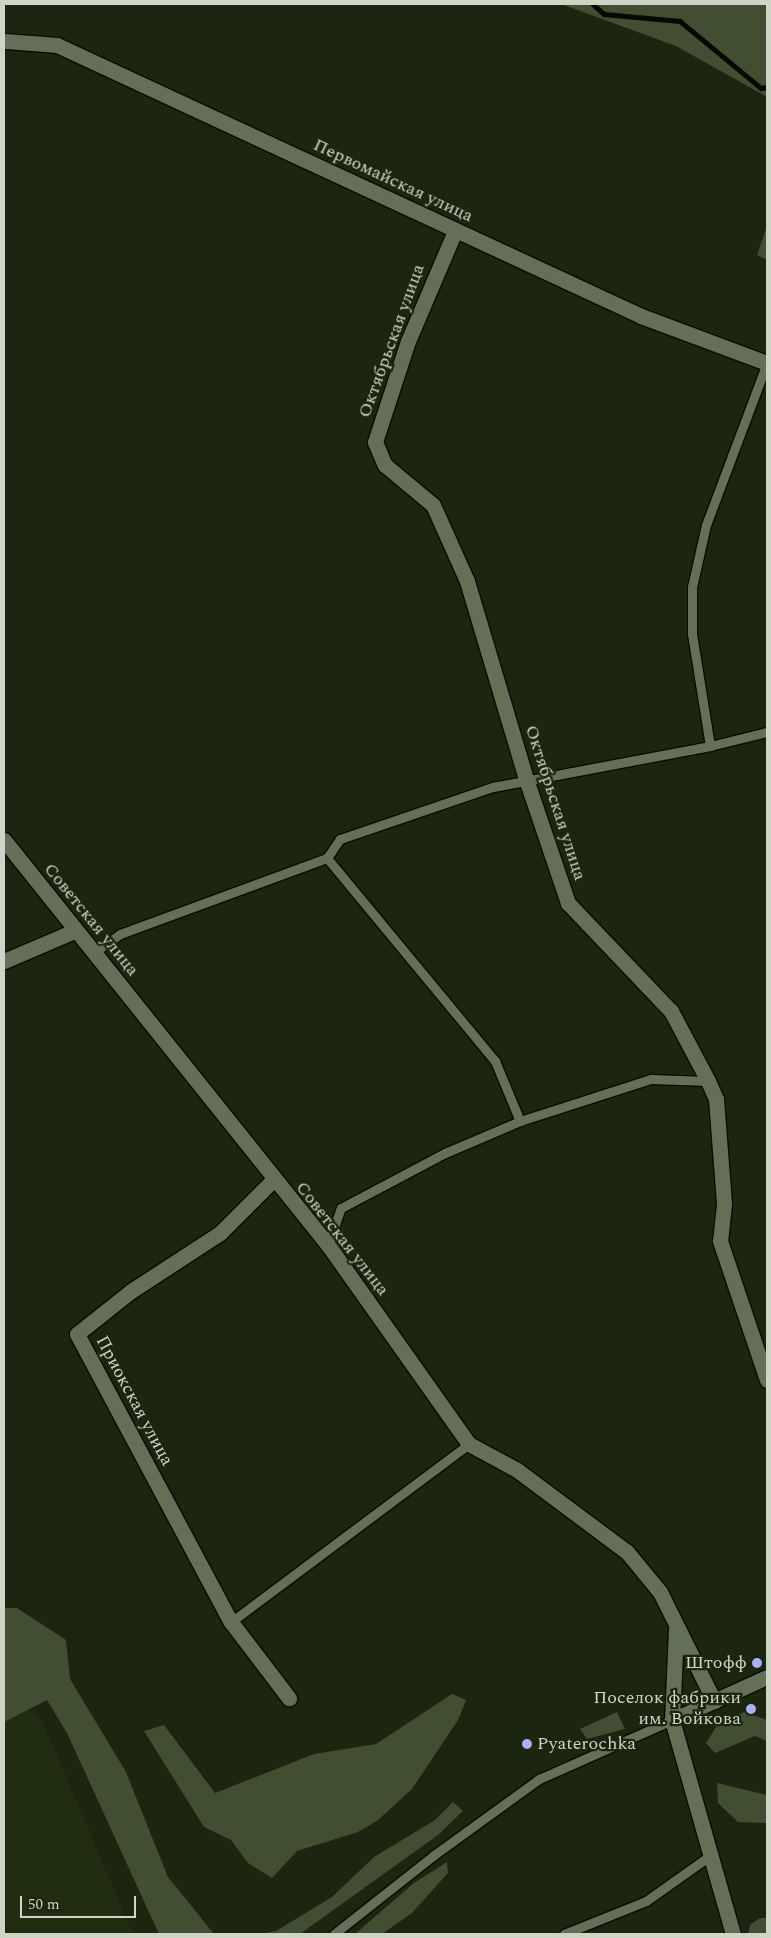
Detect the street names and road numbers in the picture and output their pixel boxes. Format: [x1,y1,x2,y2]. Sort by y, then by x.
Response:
street label: Первомайская улица [310,134,476,228]
street label: Октябрьская улица [354,261,430,421]
street label: Октябрьская улица [520,723,590,883]
street label: Советская улица [39,859,143,981]
street label: Советская улица [291,1178,393,1300]
street label: Приокская улица [91,1332,177,1470]

